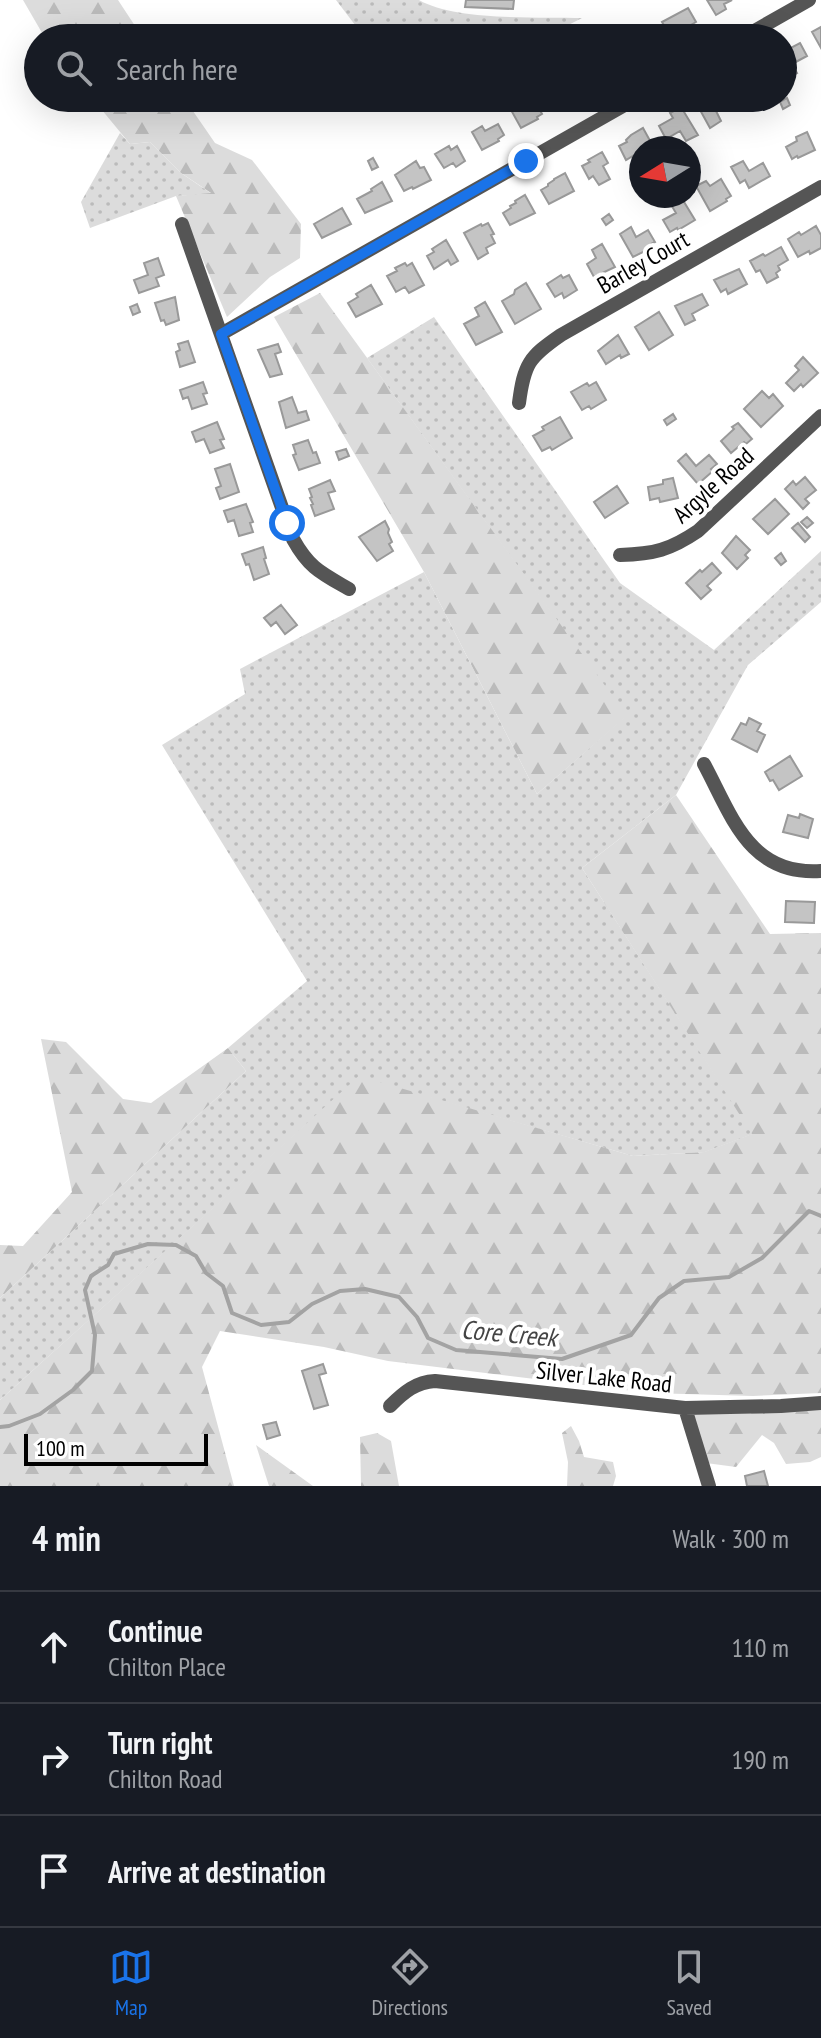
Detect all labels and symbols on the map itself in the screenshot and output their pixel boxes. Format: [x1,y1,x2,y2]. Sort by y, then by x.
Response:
north arrow [629,136,701,208]
route end [508,143,544,179]
street label: Barley Court [592,223,695,301]
street label: Argyle Road [666,440,760,530]
route start [269,505,305,541]
water label: Core Creek [460,1312,561,1354]
street label: Silver Lake Road [535,1354,673,1400]
scale bar [24,1430,208,1466]

